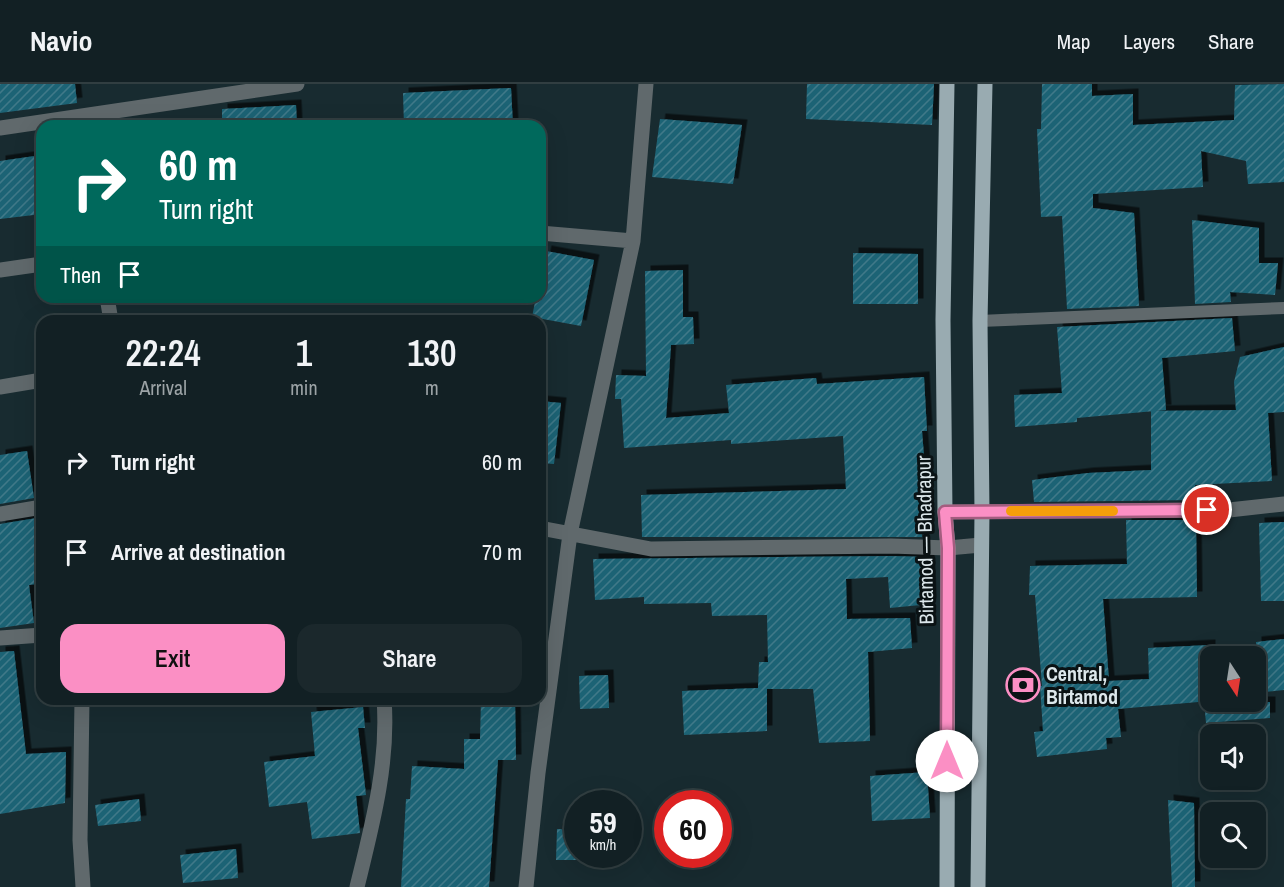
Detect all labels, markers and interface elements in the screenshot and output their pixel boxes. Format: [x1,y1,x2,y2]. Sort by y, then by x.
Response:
text: Navio [30,22,93,60]
text: Map [1057,27,1090,56]
text: Layers [1123,27,1175,56]
text: Share [1208,27,1254,56]
text: 60 m [159,137,238,193]
icon: right [60,144,138,222]
text: Turn right [159,191,253,227]
icon: arrive [113,258,146,291]
text: Then [60,260,101,290]
text: 22:24 [126,329,201,377]
text: 1 [296,329,312,377]
text: 130 [407,329,456,377]
text: Arrival [139,374,187,401]
text: min [290,374,318,401]
text: m [425,374,439,401]
icon: right [60,446,93,479]
text: Turn right [111,447,195,477]
text: 60 m [482,447,522,477]
street label: Birtamod — Bhadrapur [910,455,939,625]
pin [1181,484,1232,535]
icon: arrive [1190,493,1223,526]
icon: arrive [60,536,93,569]
text: Arrive at destination [111,537,285,567]
text: 70 m [482,537,522,567]
button: Exit [60,624,285,693]
button: Share [297,624,522,693]
north arrow [1200,646,1266,712]
map controls [1200,646,1266,868]
place label: Central, Birtamod [1046,660,1118,710]
bank icon: Central, Birtamod [1005,667,1041,703]
button: sound [1200,724,1266,790]
position arrow [915,729,979,793]
speed limit sign: 60 [654,790,732,868]
text: 59 [589,802,617,842]
button: search [1200,802,1266,868]
text: km/h [590,834,616,855]

